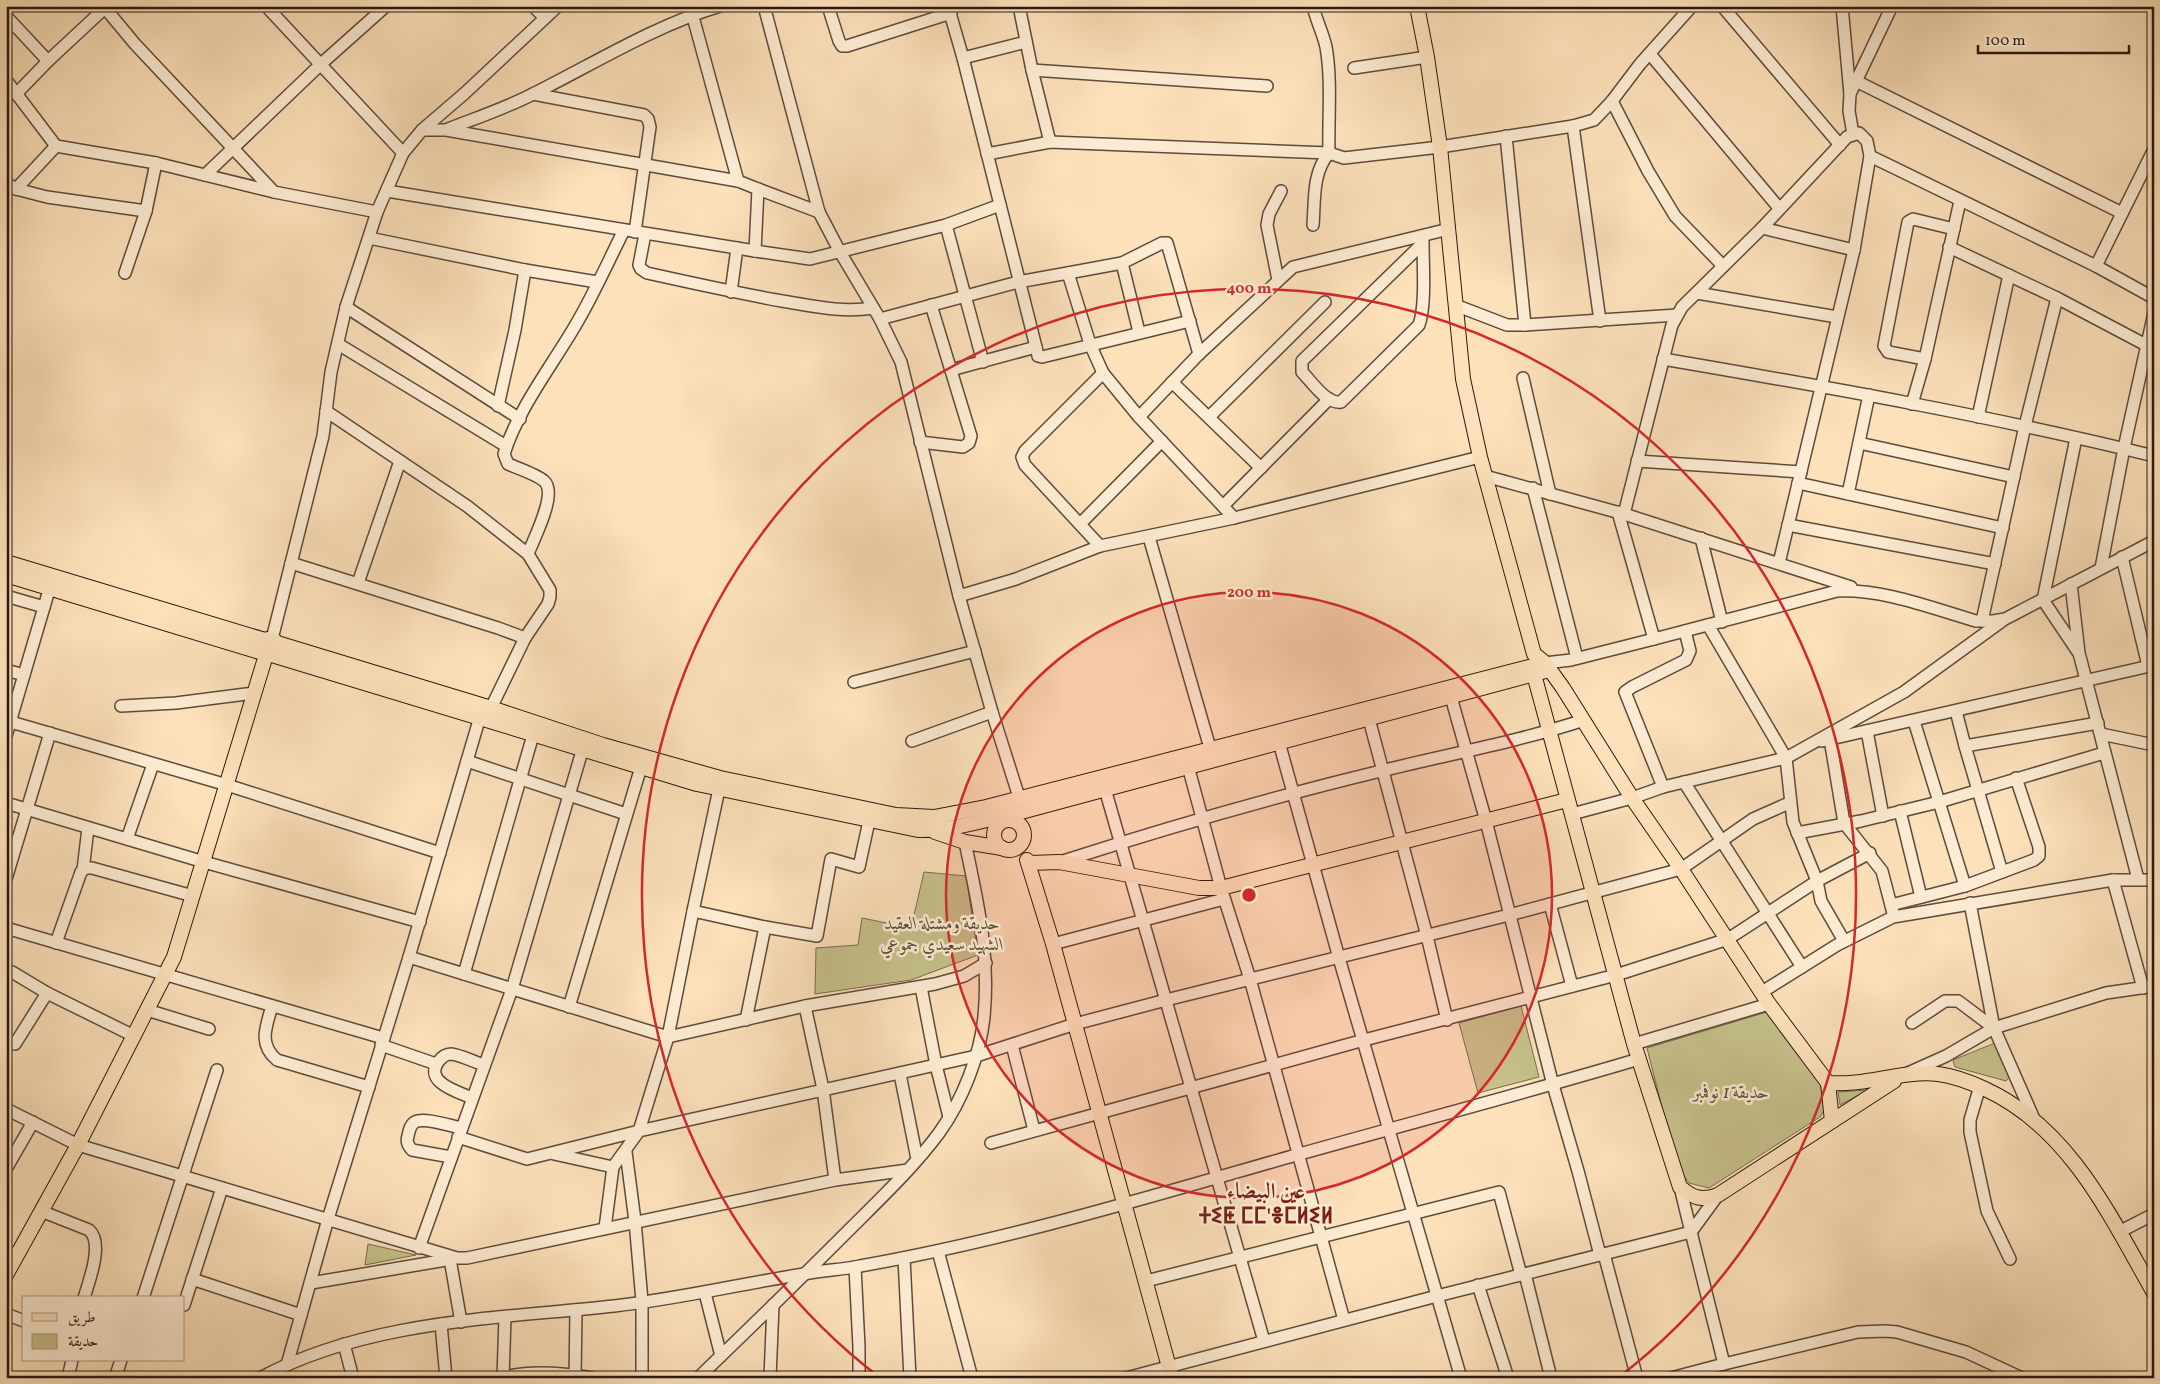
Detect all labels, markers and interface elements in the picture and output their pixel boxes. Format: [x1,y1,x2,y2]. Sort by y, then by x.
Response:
scale bar [1978,22,2129,54]
text: 100 m [1985,31,2025,52]
text: 400 m [1227,279,1272,300]
text: 200 m [1227,583,1271,604]
centre of rings [1240,886,1258,904]
park label: حديقة ومشتلة العقيد الشهيد سعيدي جموعي [880,912,1004,959]
park label: حديقة 1 نوفمبر [1691,1081,1769,1106]
district label: عين البيضاء ⵜⵉⵟ ⵎⵎ'ⴻⵎⵍⵉⵍ [1199,1177,1333,1233]
legend [22,1296,185,1362]
text: طريق [68,1308,95,1329]
text: حديقة [68,1332,98,1353]

